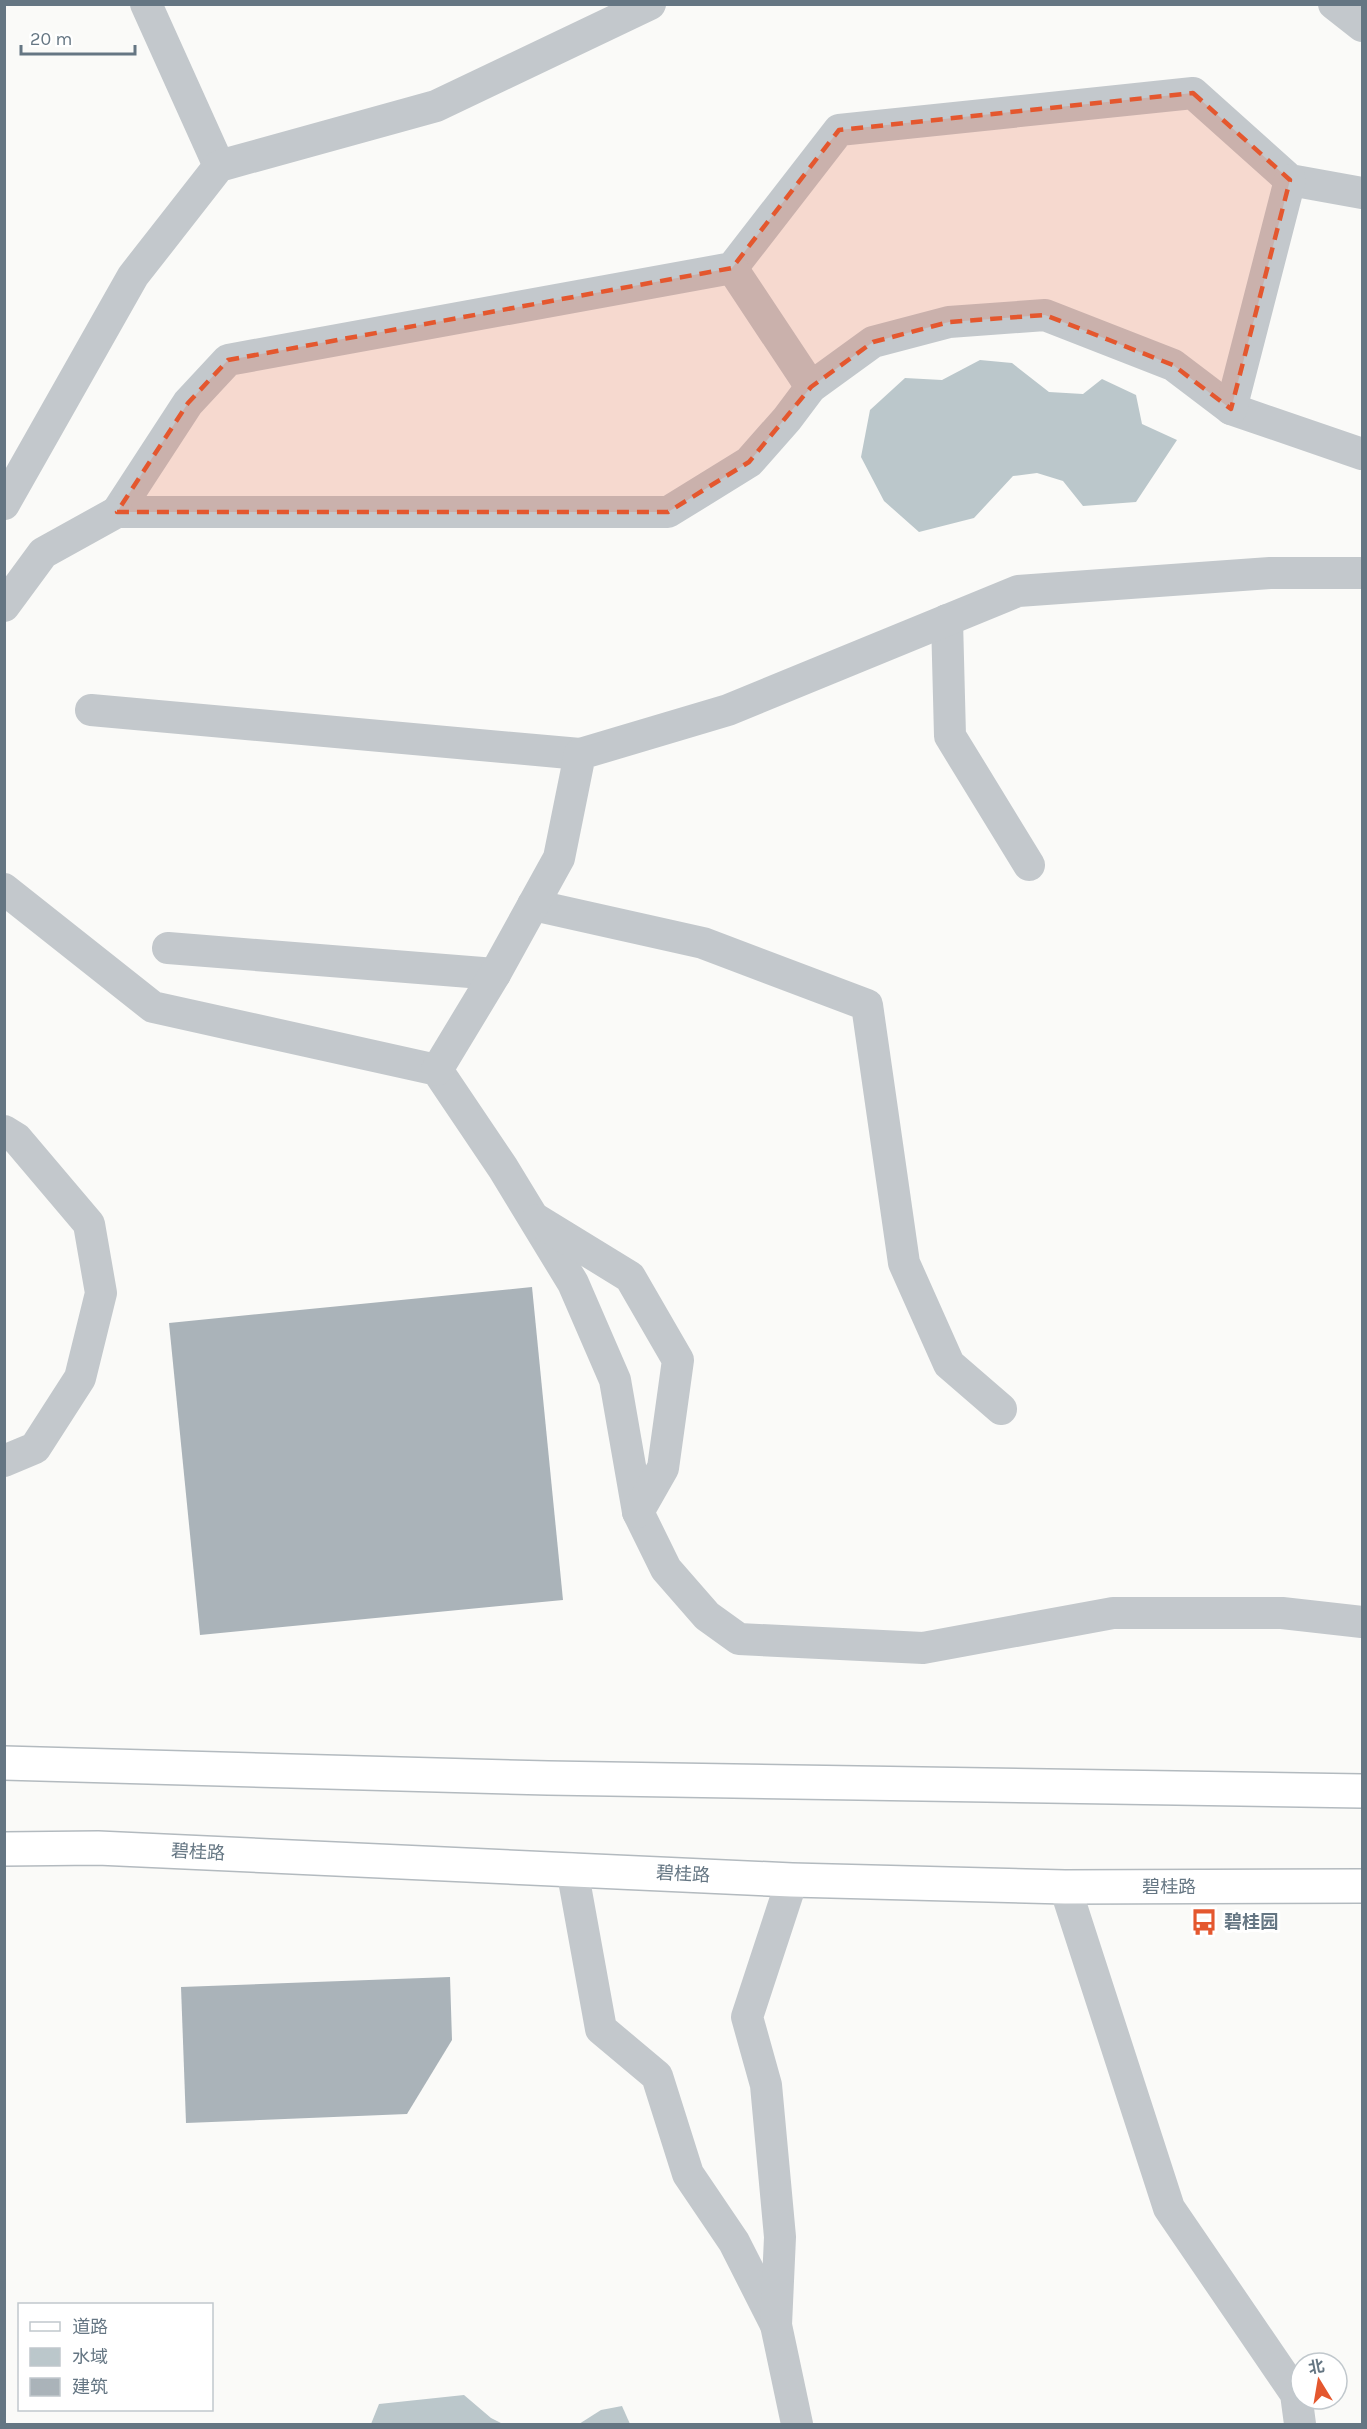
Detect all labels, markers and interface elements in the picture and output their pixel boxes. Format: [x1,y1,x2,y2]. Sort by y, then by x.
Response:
scale bar [21,18,135,56]
text: 20 m [30,28,72,50]
street label: 碧桂路 [170,1840,226,1864]
street label: 碧桂路 [655,1862,711,1886]
street label: 碧桂路 [1142,1876,1196,1898]
bus stop icon: 碧桂园 [1189,1907,1219,1937]
place label: 碧桂园 [1224,1911,1278,1933]
legend [18,2303,213,2411]
text: 道路 [72,2316,108,2338]
text: 水域 [72,2346,108,2368]
north arrow [1289,2351,1349,2411]
text: 北 [1307,2356,1326,2378]
text: 建筑 [72,2376,108,2398]

